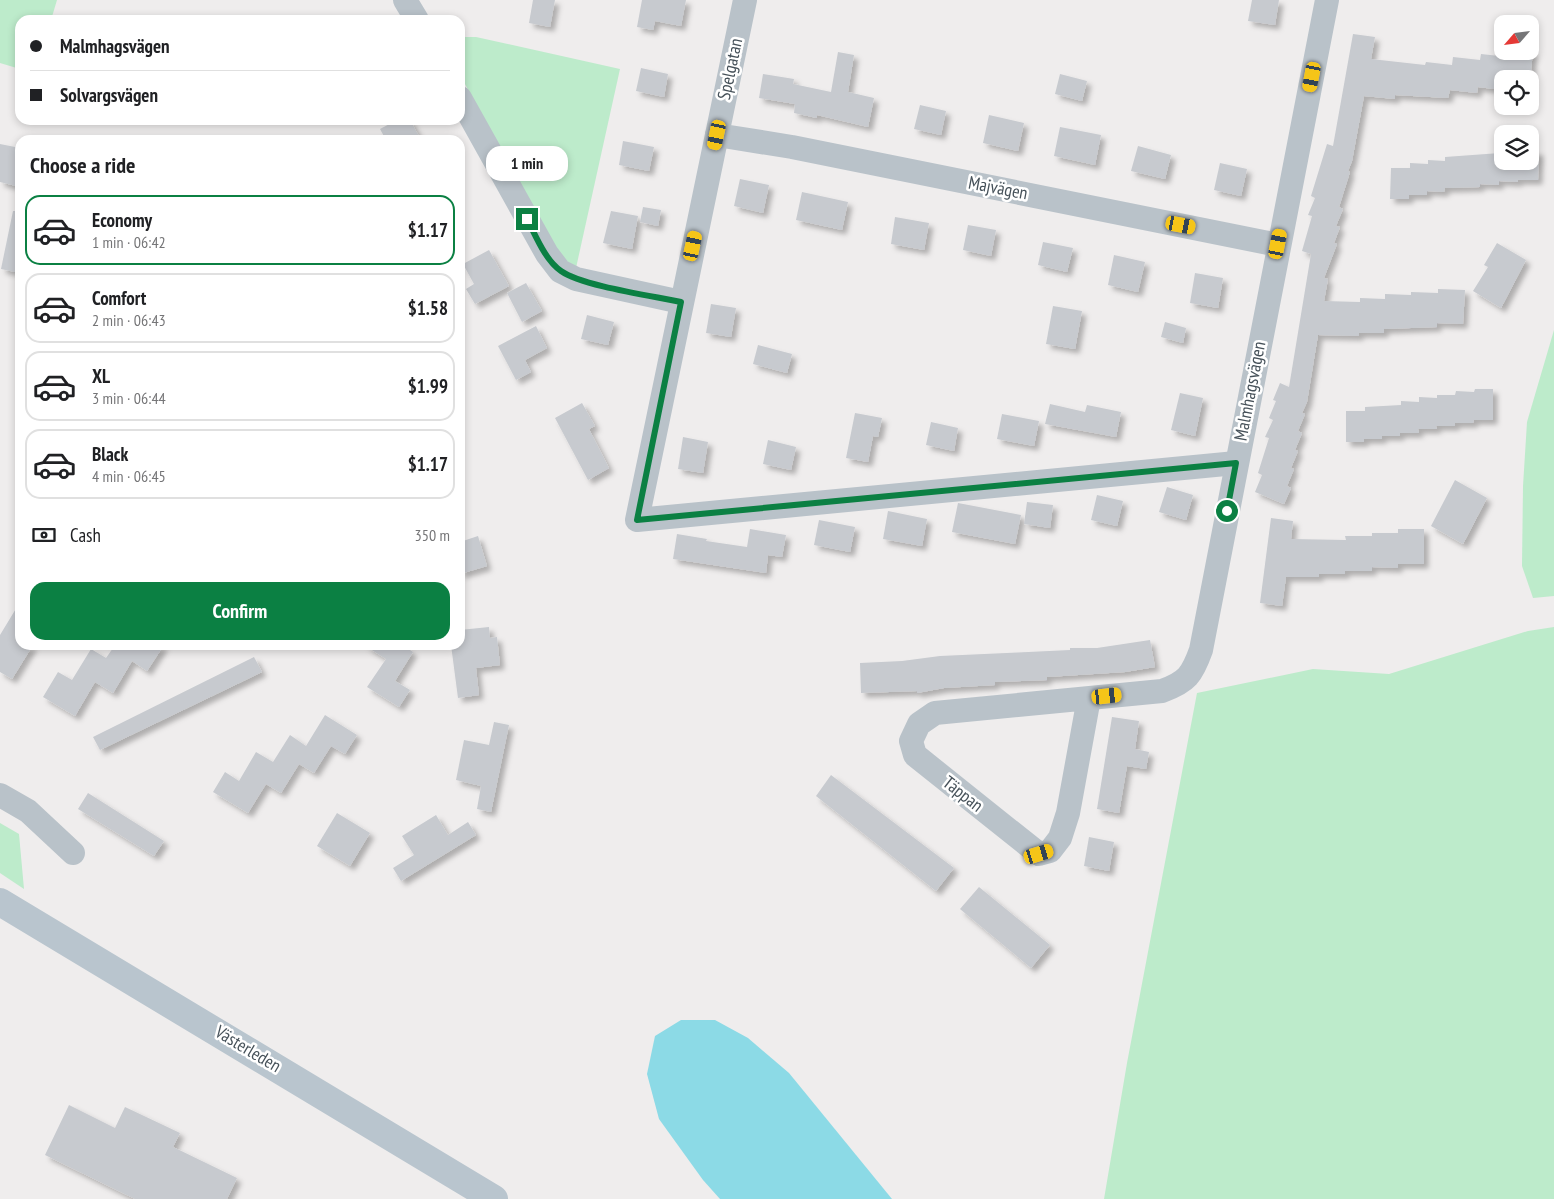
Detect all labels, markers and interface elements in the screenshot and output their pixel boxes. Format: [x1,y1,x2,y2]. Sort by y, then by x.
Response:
north arrow [1494,15,1539,60]
map controls [1494,15,1539,170]
text: Malmhagsvägen [60,34,170,58]
street label: Spelgatan [712,36,747,102]
car [1301,61,1322,93]
button: locate [1494,70,1539,115]
text: Solvargsvägen [60,83,158,107]
car [706,119,727,151]
button: layers [1494,125,1539,170]
callout: 1 min [486,146,568,182]
text: Choose a ride [30,151,135,179]
text: 1 min [511,153,543,173]
street label: Majvägen [967,171,1030,205]
icon: car [32,208,77,253]
text: Economy [92,208,152,232]
route end [516,208,538,230]
car [1164,215,1197,235]
text: $1.17 [408,218,448,242]
car [1267,228,1288,260]
car [682,230,703,262]
text: 1 min · 06:42 [92,232,166,252]
icon: car [32,286,77,331]
text: Comfort [92,286,146,310]
text: $1.58 [408,296,448,320]
text: 2 min · 06:43 [92,310,166,330]
street label: Malmhagsvägen [1229,339,1270,443]
icon: car [32,364,77,409]
text: XL [92,364,110,388]
text: $1.99 [408,374,448,398]
text: 3 min · 06:44 [92,388,166,408]
icon: car [32,442,77,487]
text: Black [92,442,128,466]
text: $1.17 [408,452,448,476]
text: 4 min · 06:45 [92,466,166,486]
route start [1216,500,1238,522]
icon: cash [30,521,58,549]
text: Cash [70,523,101,547]
text: 350 m [415,525,450,545]
button: Confirm [30,582,450,640]
car [1091,687,1122,705]
street label: Täppan [938,771,988,817]
car [1022,842,1055,866]
street label: Västerleden [210,1019,285,1077]

